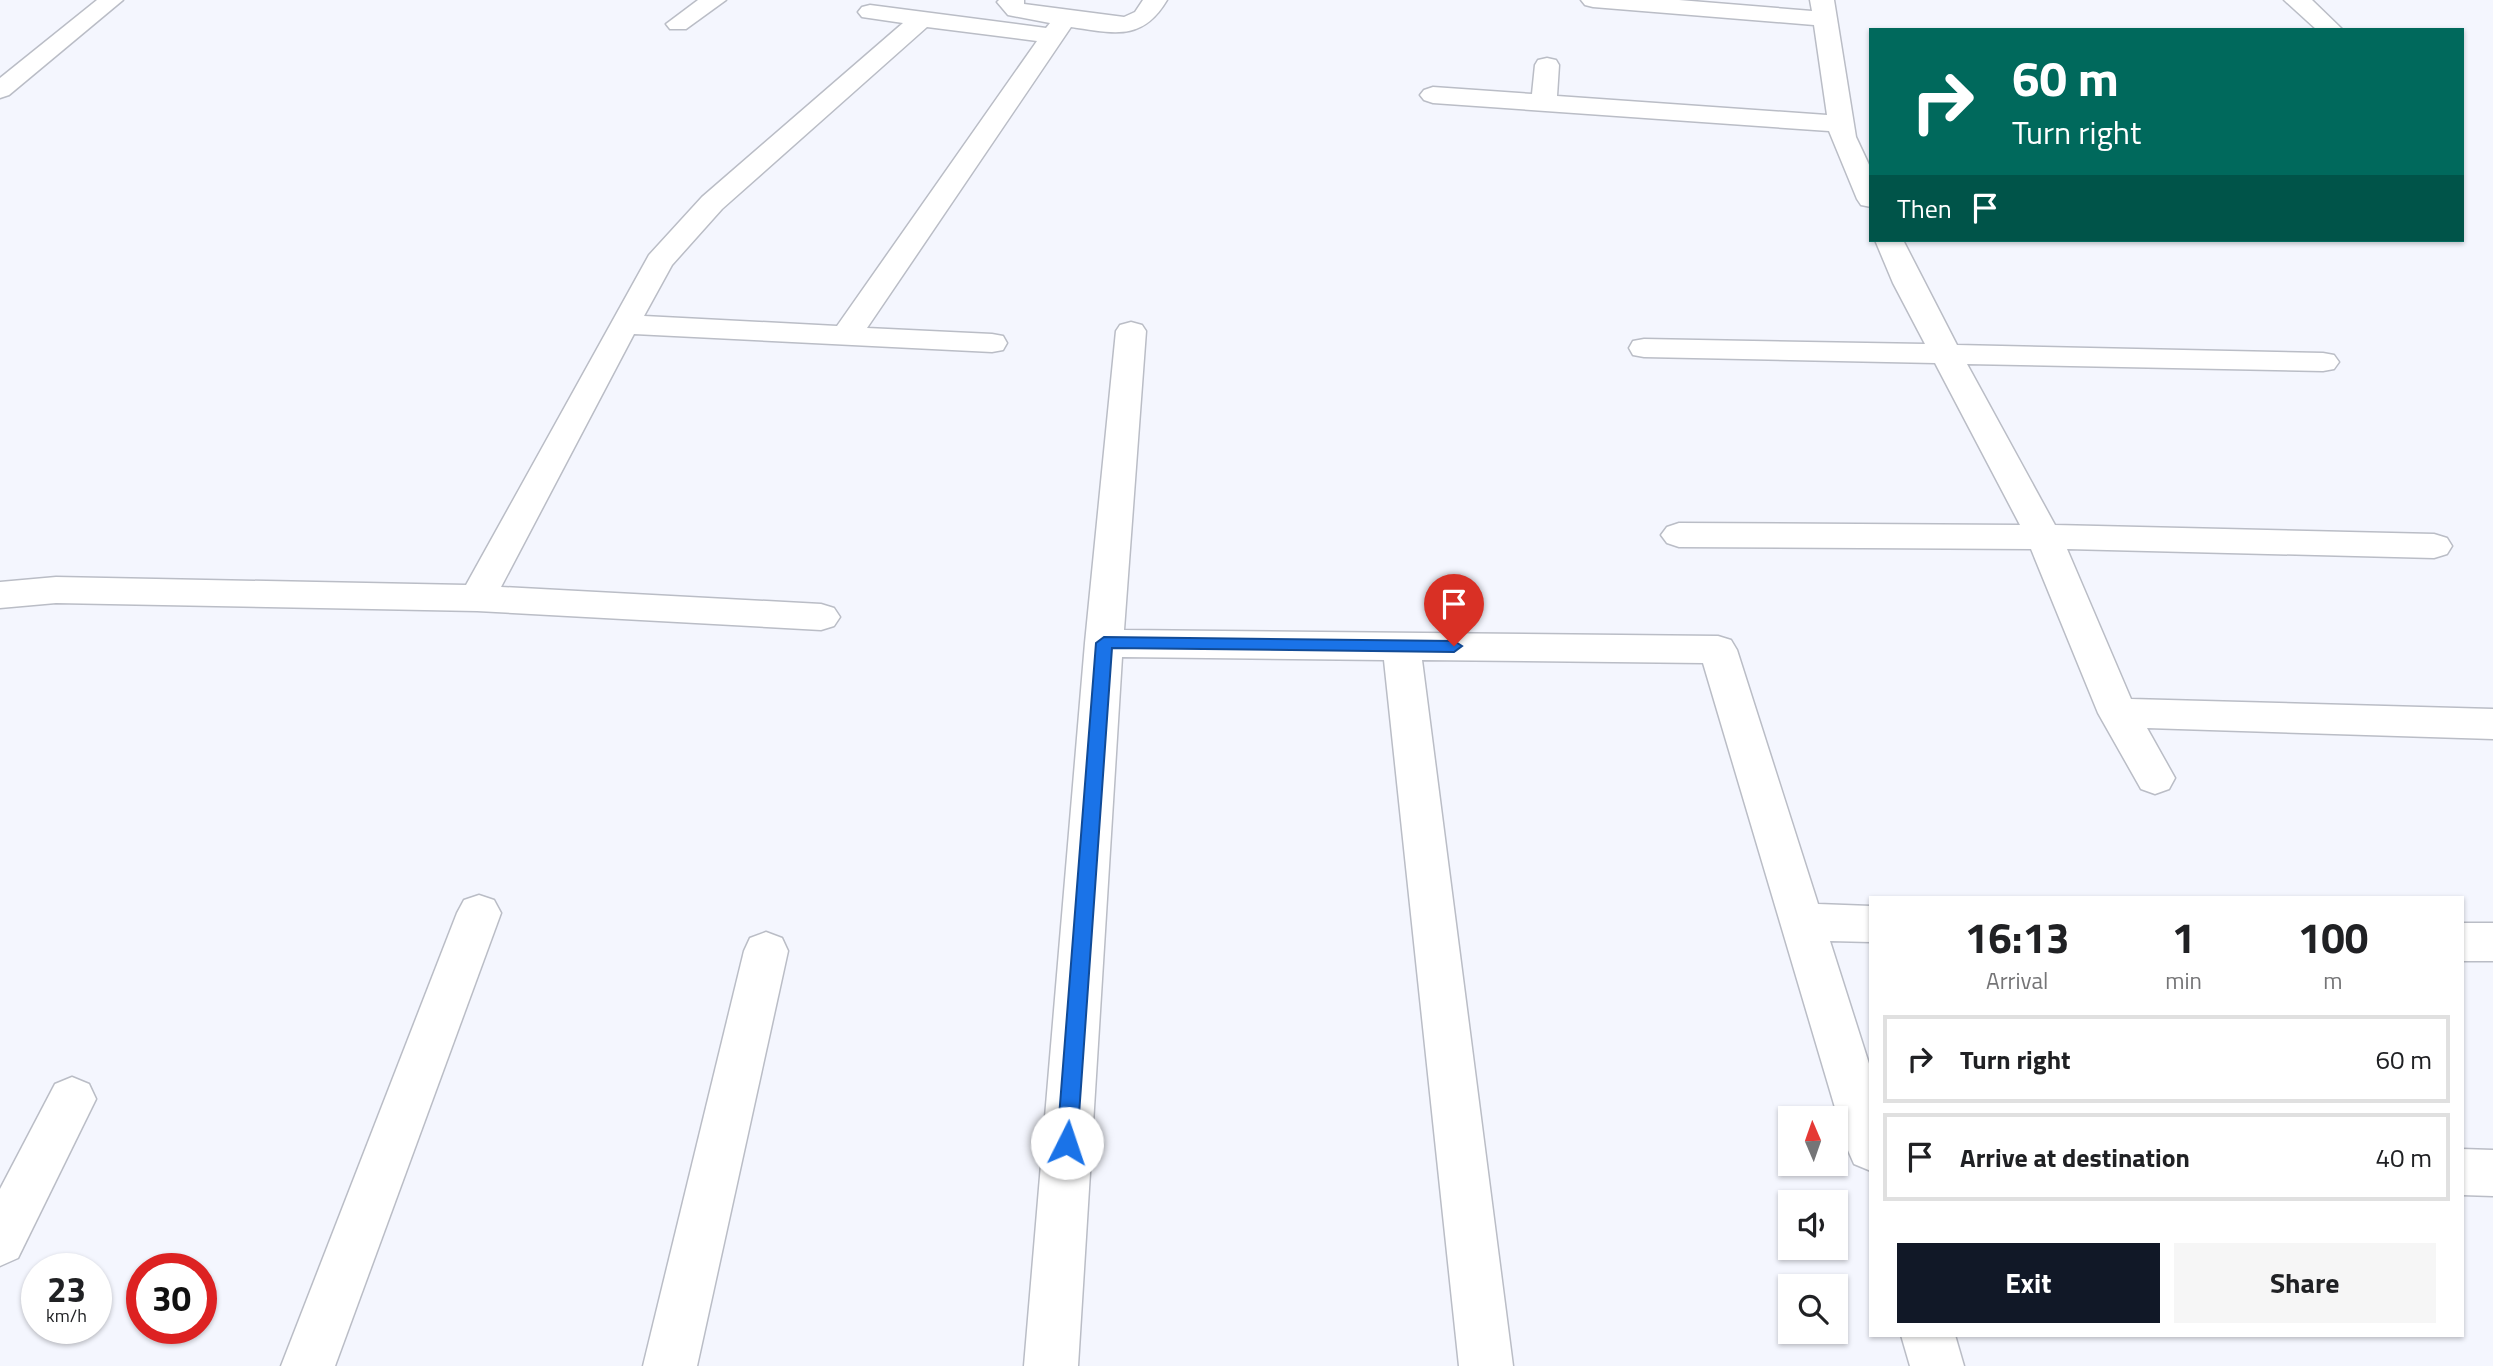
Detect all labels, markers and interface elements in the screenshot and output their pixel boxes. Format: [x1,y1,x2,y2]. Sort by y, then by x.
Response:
text: 60 m [2012,40,2119,115]
icon: right [1897,56,1988,147]
text: Turn right [2012,108,2141,156]
text: Then [1897,189,1952,228]
icon: arrive [1966,189,2004,227]
pin [1424,574,1484,646]
icon: arrive [1435,585,1473,623]
text: 16:13 [1965,905,2070,969]
text: 1 [2172,905,2195,969]
text: 100 [2298,905,2368,969]
text: Arrival [1986,963,2048,998]
text: min [2165,963,2202,998]
text: m [2323,963,2343,998]
icon: right [1901,1040,1939,1078]
text: Turn right [1960,1040,2071,1079]
text: 60 m [2375,1040,2432,1079]
position arrow [1030,1106,1104,1180]
north arrow [1778,1106,1848,1176]
map controls [1778,1106,1848,1344]
icon: arrive [1901,1138,1939,1176]
text: Arrive at destination [1960,1138,2190,1177]
text: 40 m [2375,1138,2432,1177]
button: sound [1778,1190,1848,1260]
button: Exit [1897,1243,2160,1323]
button: Share [2174,1243,2436,1323]
speed limit sign: 30 [126,1253,217,1344]
text: 23 [47,1262,86,1316]
button: search [1778,1274,1848,1344]
text: km/h [46,1302,87,1329]

